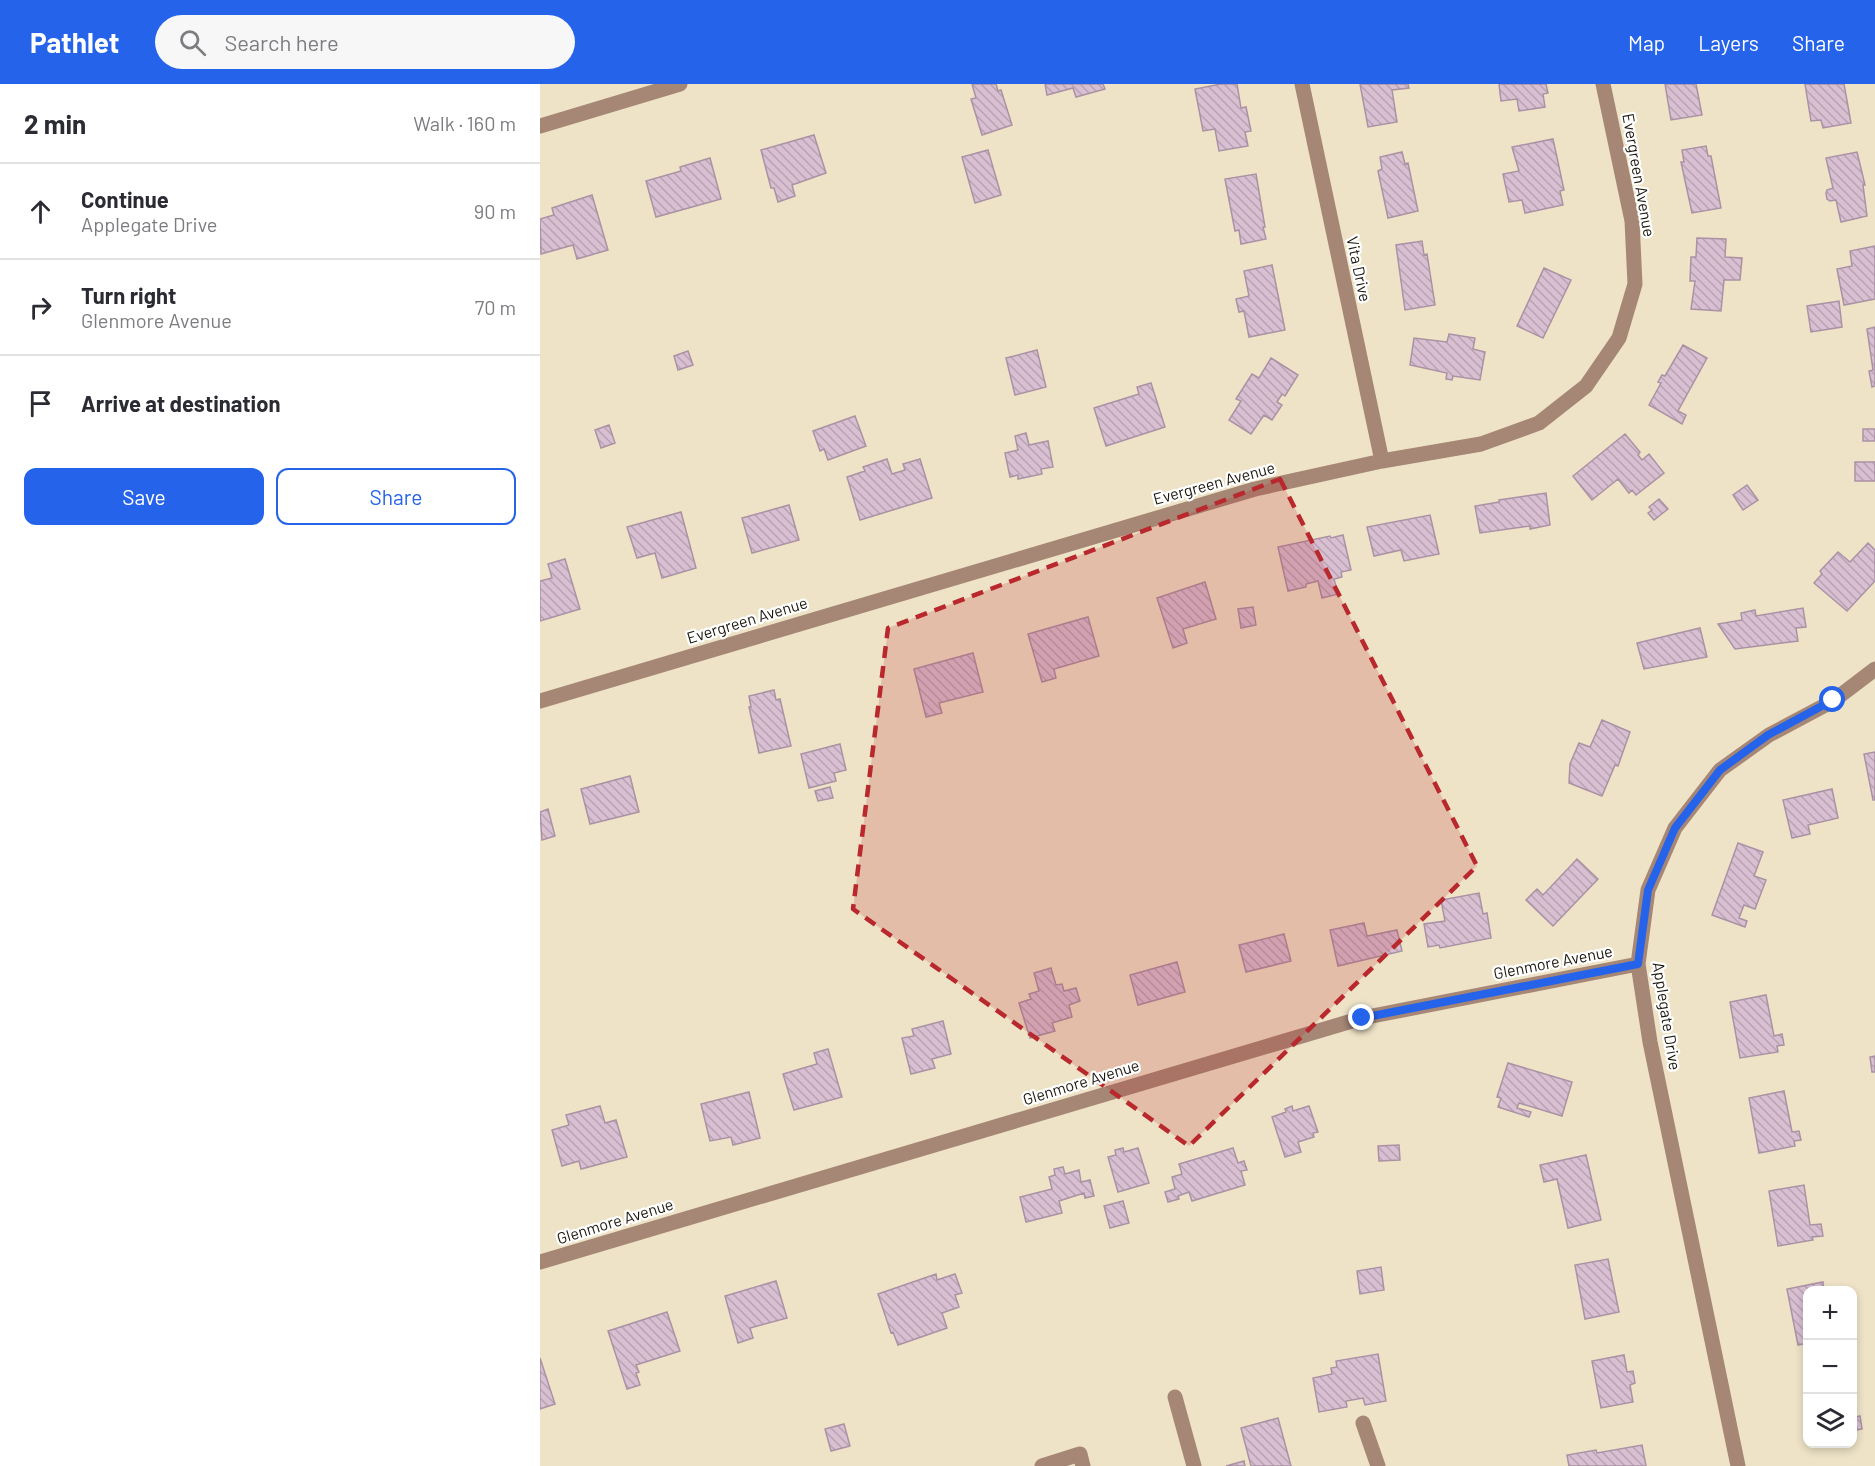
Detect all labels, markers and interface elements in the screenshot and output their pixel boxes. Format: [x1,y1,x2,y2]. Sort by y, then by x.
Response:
search box [155,15,575,69]
text: Pathlet [30,25,119,59]
icon: search [176,26,209,59]
text: Search here [224,29,339,55]
text: Map [1628,30,1665,55]
text: Layers [1698,30,1759,55]
text: Share [1792,30,1845,55]
text: 2 min [24,108,86,139]
text: Walk · 160 m [413,111,516,135]
street label: Evergreen Avenue [1619,112,1660,238]
text: Continue [81,186,169,212]
icon: ahead [24,195,57,228]
text: 90 m [474,199,516,223]
text: Applegate Drive [81,212,218,236]
street label: Vita Drive [1343,234,1376,303]
text: Turn right [81,282,176,308]
icon: right [24,291,57,324]
text: 70 m [475,295,516,319]
text: Glenmore Avenue [81,308,232,332]
icon: arrive [24,387,57,420]
text: Arrive at destination [81,390,280,416]
street label: Evergreen Avenue [1151,457,1277,508]
button: Save [24,468,264,525]
button: Share [276,468,516,525]
street label: Evergreen Avenue [684,592,809,647]
route start [1819,686,1845,712]
street label: Glenmore Avenue [1492,941,1614,982]
street label: Applegate Drive [1650,960,1685,1071]
route end [1348,1004,1374,1030]
street label: Glenmore Avenue [1020,1055,1141,1108]
street label: Glenmore Avenue [554,1194,675,1247]
map controls [1803,1286,1857,1448]
button: + [1803,1286,1857,1340]
button: − [1803,1340,1857,1394]
button: layers [1803,1394,1857,1448]

